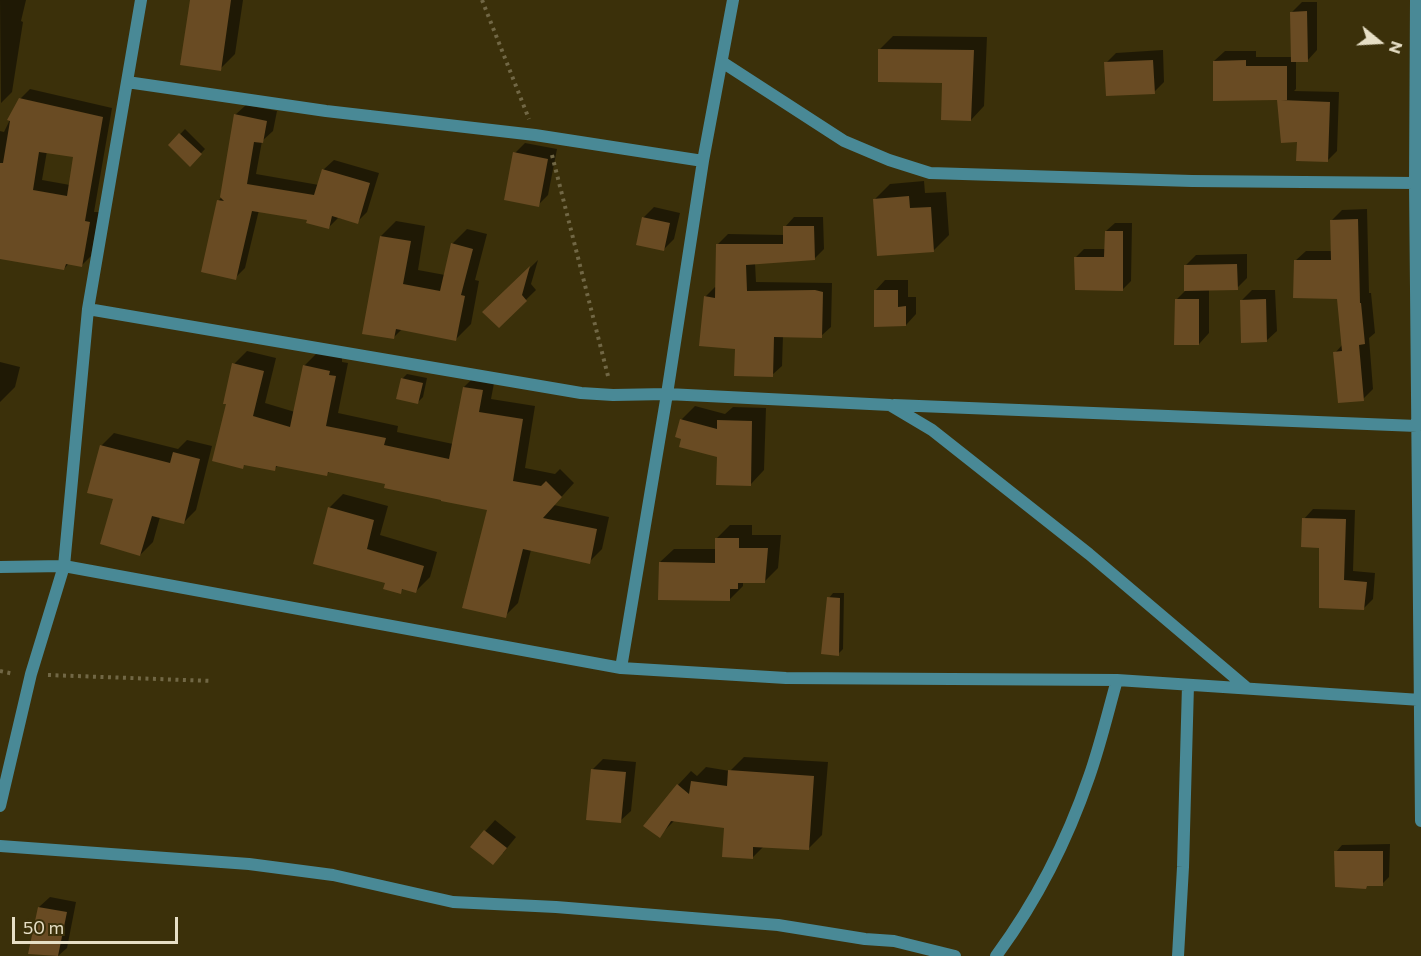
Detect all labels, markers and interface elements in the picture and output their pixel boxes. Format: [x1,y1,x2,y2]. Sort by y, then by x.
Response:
north arrow [1349,12,1409,72]
text: N [1386,39,1407,56]
scale bar [15,905,182,943]
text: 50 m [23,916,64,938]

